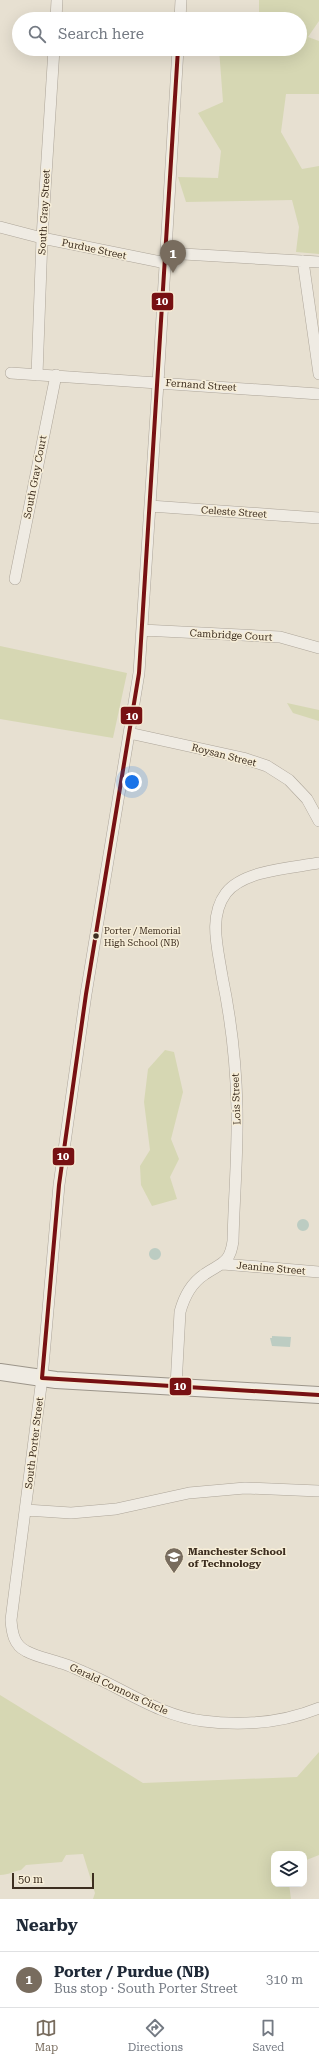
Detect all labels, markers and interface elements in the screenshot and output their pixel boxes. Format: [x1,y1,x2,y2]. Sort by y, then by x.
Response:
search box [12,12,307,56]
icon: search [26,23,48,45]
text: Search here [58,25,144,43]
street label: South Gray Street [36,169,52,255]
street label: Purdue Street [60,237,128,261]
pin: 1 [160,240,186,273]
line badge: 10 [151,292,174,311]
text: 10 [156,295,168,308]
street label: Fernand Street [165,377,237,393]
street label: South Gray Court [22,434,49,520]
street label: Celeste Street [201,504,268,520]
street label: Cambridge Court [189,627,273,643]
line badge: 10 [120,706,143,725]
text: 10 [126,710,138,723]
street label: Roysan Street [190,742,258,768]
your location [122,772,142,792]
place label: Porter / Memorial High School (NB) [104,926,181,948]
marker: Porter / Memorial High School (NB) [91,931,101,941]
street label: Lois Street [230,1073,242,1125]
line badge: 10 [52,1147,75,1166]
text: 10 [57,1150,69,1163]
street label: Jeanine Street [236,1260,306,1277]
line badge: 10 [169,1377,192,1396]
text: 10 [174,1380,186,1393]
street label: South Porter Street [23,1396,45,1490]
school or university icon: Manchester School of Technology [163,1546,185,1574]
place label: Manchester School of Technology [188,1546,286,1569]
street label: Gerald Connors Circle [68,1661,170,1717]
map controls [271,1851,307,1887]
button: layers [271,1851,307,1887]
scale bar [12,1871,94,1890]
text: 50 m [18,1873,43,1886]
text: Nearby [16,1915,78,1935]
text: Porter / Purdue (NB) [54,1963,209,1981]
text: 1 [25,1972,33,1987]
text: 310 m [266,1972,303,1987]
text: Bus stop · South Porter Street [54,1981,238,1996]
tab: Map [35,2017,58,2054]
tab: Directions [128,2017,183,2054]
tab: Saved [252,2017,284,2054]

